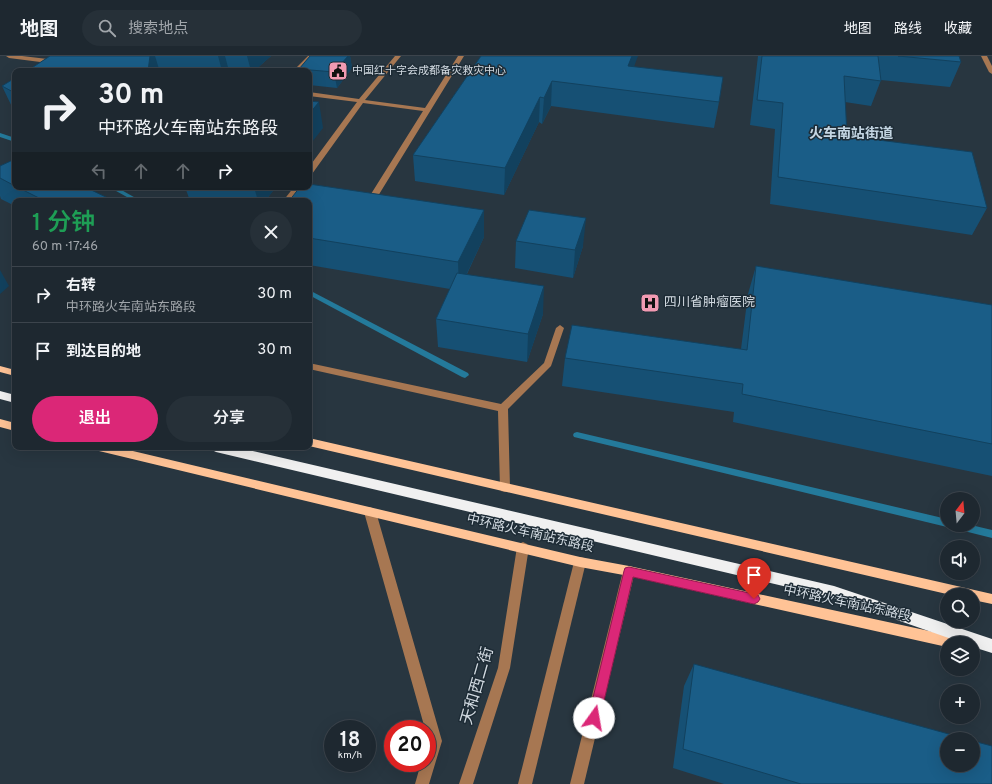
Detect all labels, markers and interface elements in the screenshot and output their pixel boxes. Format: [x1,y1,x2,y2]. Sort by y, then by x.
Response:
search box [82,10,362,46]
icon: search [96,17,118,39]
text: 地图 [20,18,58,42]
text: 搜索地点 [128,20,188,39]
text: 地图 [844,21,872,38]
text: 路线 [894,21,922,38]
text: 收藏 [944,21,972,38]
public building icon: 中国红十字会成都备灾救灾中心 [327,60,349,82]
place label: 中国红十字会成都备灾救灾中心 [352,64,506,78]
text: 30 m [98,78,164,114]
icon: right [32,84,84,136]
text: 中环路火车南站东路段 [98,118,278,141]
district label: 火车南站街道 [809,125,893,143]
icon: left [88,160,110,182]
icon: ahead [130,160,152,182]
icon: ahead [172,160,194,182]
icon: right [214,160,236,182]
text: 1 分钟 [32,209,95,239]
button: close [250,211,292,253]
text: 60 m · 17:46 [32,239,98,255]
text: 右转 [66,277,96,296]
icon: right [32,284,54,306]
text: 30 m [257,285,292,304]
hospital icon: 四川省肿瘤医院 [639,292,661,314]
place label: 四川省肿瘤医院 [664,294,755,311]
text: 中环路火车南站东路段 [66,300,196,316]
icon: arrive [32,340,54,362]
text: 30 m [257,341,292,360]
text: 到达目的地 [66,343,141,362]
button: 退出 [32,396,158,442]
button: 分享 [166,396,292,442]
north arrow [940,492,980,532]
map controls [940,492,980,772]
street label: 中环路火车南站东路段 [465,512,595,556]
button: sound [940,540,980,580]
pin [737,558,771,599]
icon: arrive [743,564,765,586]
street label: 中环路火车南站东路段 [782,583,912,625]
button: search [940,588,980,628]
button: layers [940,636,980,676]
street label: 天和西二街 [457,645,499,727]
button: + [940,684,980,724]
position arrow [573,697,615,739]
speed limit sign: 20 [384,720,436,772]
text: 18 [340,728,360,754]
button: − [940,732,980,772]
text: km/h [338,749,362,762]

